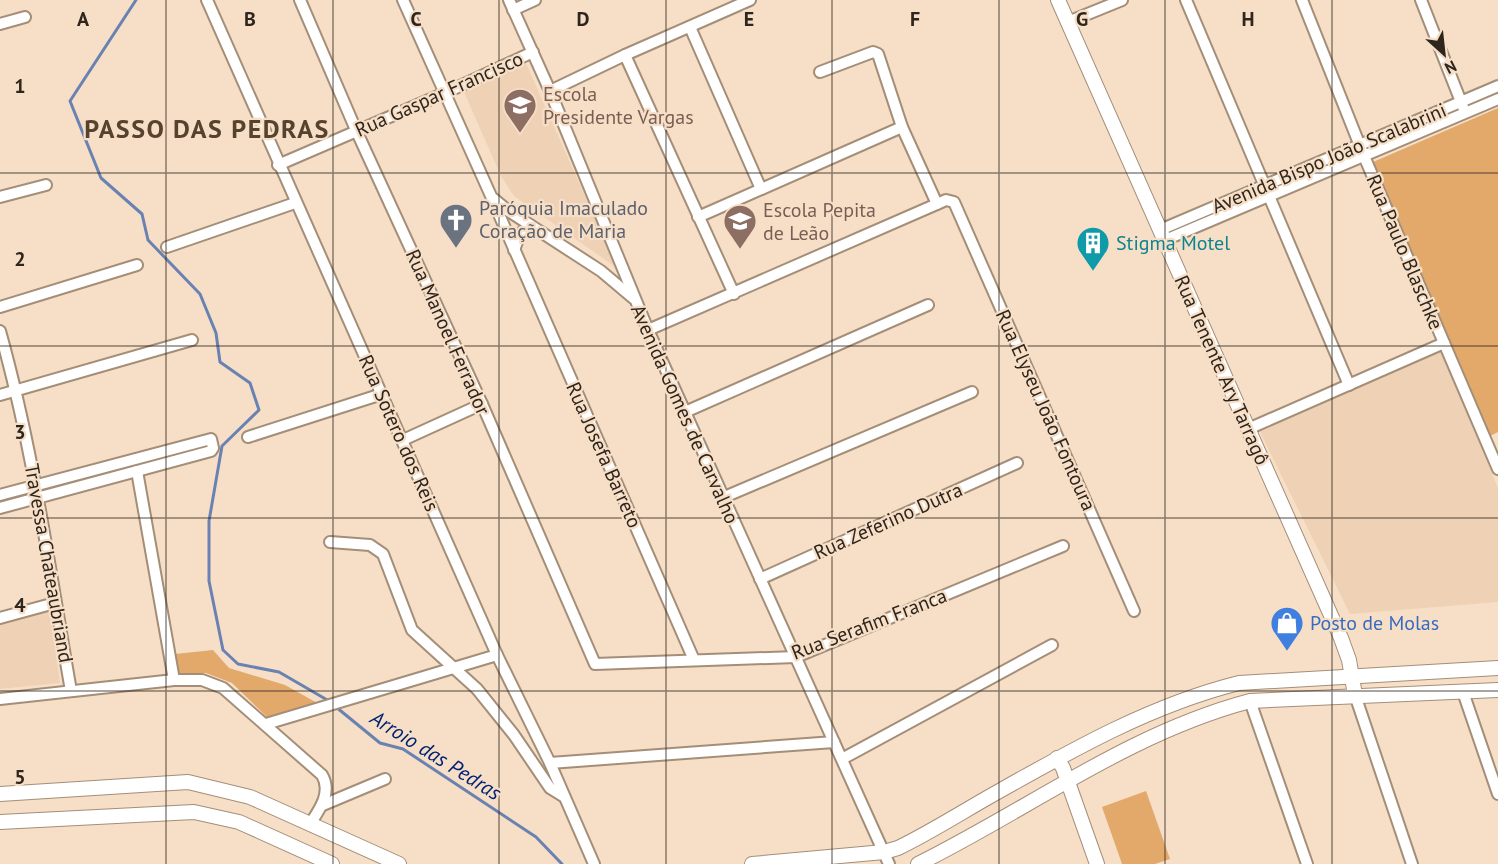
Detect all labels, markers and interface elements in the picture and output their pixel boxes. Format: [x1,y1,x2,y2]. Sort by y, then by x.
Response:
text: A [77,6,90,32]
text: B [244,6,256,32]
text: C [410,6,422,32]
text: D [577,6,590,32]
text: E [744,6,754,32]
text: F [910,6,920,32]
text: G [1076,6,1088,32]
text: H [1241,6,1255,32]
north arrow [1414,24,1474,84]
street label: Rua Gaspar Francisco [351,45,527,143]
text: N [1442,56,1460,79]
text: 1 [14,73,26,99]
place label: Escola Presidente Vargas [543,81,694,130]
school or university icon: Escola Presidente Vargas [502,87,538,134]
street label: Avenida Bispo João Scalabrini [1208,97,1450,219]
district label: PASSO DAS PEDRAS [84,112,330,145]
street label: Rua Paulo Blaschke [1361,170,1449,334]
place label: Paróquia Imaculado Coração de Maria [479,195,648,244]
place label: Escola Pepita de Leão [763,197,876,246]
church icon: Paróquia Imaculado Coração de Maria [438,202,474,249]
school or university icon: Escola Pepita de Leão [722,203,758,250]
building icon: Stigma Motel [1075,225,1111,272]
place label: Stigma Motel [1116,230,1230,256]
street label: Rua Manoel Ferrador [400,245,496,419]
text: 2 [14,246,26,272]
street label: Rua Tenente Ary Tarragô [1168,271,1276,469]
street label: Avenida Gomes de Carvalho [625,300,745,528]
street label: Rua Elyseu João Fontoura [990,305,1102,515]
street label: Rua Sotero dos Reis [353,351,445,515]
street label: Rua Josefa Barreto [560,378,648,532]
text: 3 [14,419,26,445]
street label: Travessa Chateaubriand [19,461,79,665]
street label: Rua Zeferino Dutra [810,477,966,565]
street label: Rua Serafim Franca [788,582,950,666]
text: 4 [14,592,26,618]
shop icon: Posto de Molas [1269,605,1305,652]
place label: Posto de Molas [1310,610,1439,636]
water label: Arroio das Pedras [365,703,507,806]
text: 5 [14,764,26,790]

